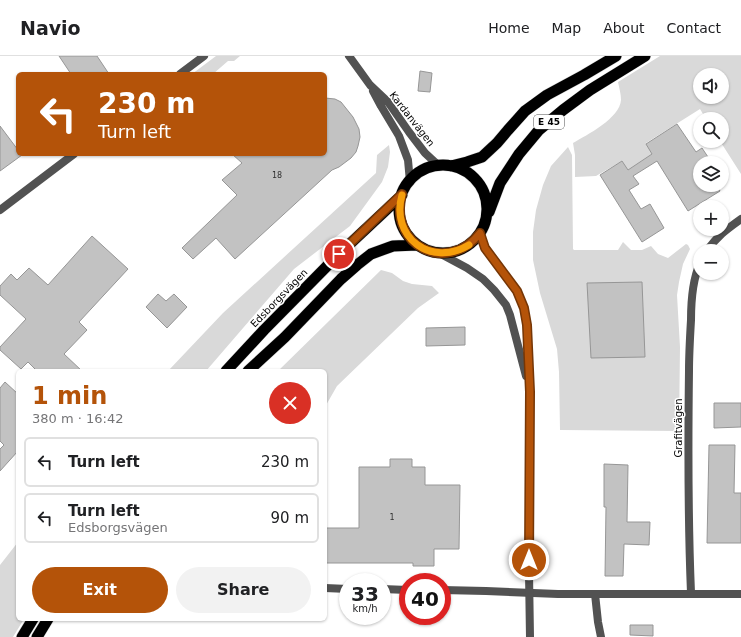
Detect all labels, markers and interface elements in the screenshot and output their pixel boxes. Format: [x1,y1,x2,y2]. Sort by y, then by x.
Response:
text: Navio [20,17,81,39]
text: Home [488,20,530,36]
text: Map [552,20,581,36]
text: About [603,20,645,36]
text: Contact [667,20,721,36]
map controls [693,68,729,280]
button: sound [693,68,729,104]
text: 230 m [98,87,195,120]
icon: left [32,88,84,140]
street label: Kardanvägen [387,90,437,148]
button: search [693,112,729,148]
road number: E 45 [534,115,564,129]
text: Turn left [98,121,171,142]
button: layers [693,156,729,192]
house number: 18 [272,171,282,180]
button: + [693,200,729,236]
pin [322,237,356,271]
icon: arrive [328,243,350,265]
button: − [693,244,729,280]
street label: Edsborgsvägen [248,267,310,329]
text: 1 min [32,382,107,410]
button: close [269,382,311,424]
street label: Grafitvägen [673,398,684,458]
text: 380 m · 16:42 [32,411,123,426]
icon: left [34,451,56,473]
text: Turn left [68,453,140,471]
text: 230 m [261,453,309,471]
text: Turn left [68,502,140,520]
icon: left [34,507,56,529]
text: 90 m [271,509,309,527]
house number: 1 [389,513,395,522]
text: Edsborgsvägen [68,520,168,535]
position arrow [508,539,550,581]
button: Exit [32,567,168,613]
button: Share [176,567,311,613]
speed limit sign: 40 [399,573,451,625]
text: 33 [351,582,379,606]
text: km/h [352,603,378,614]

